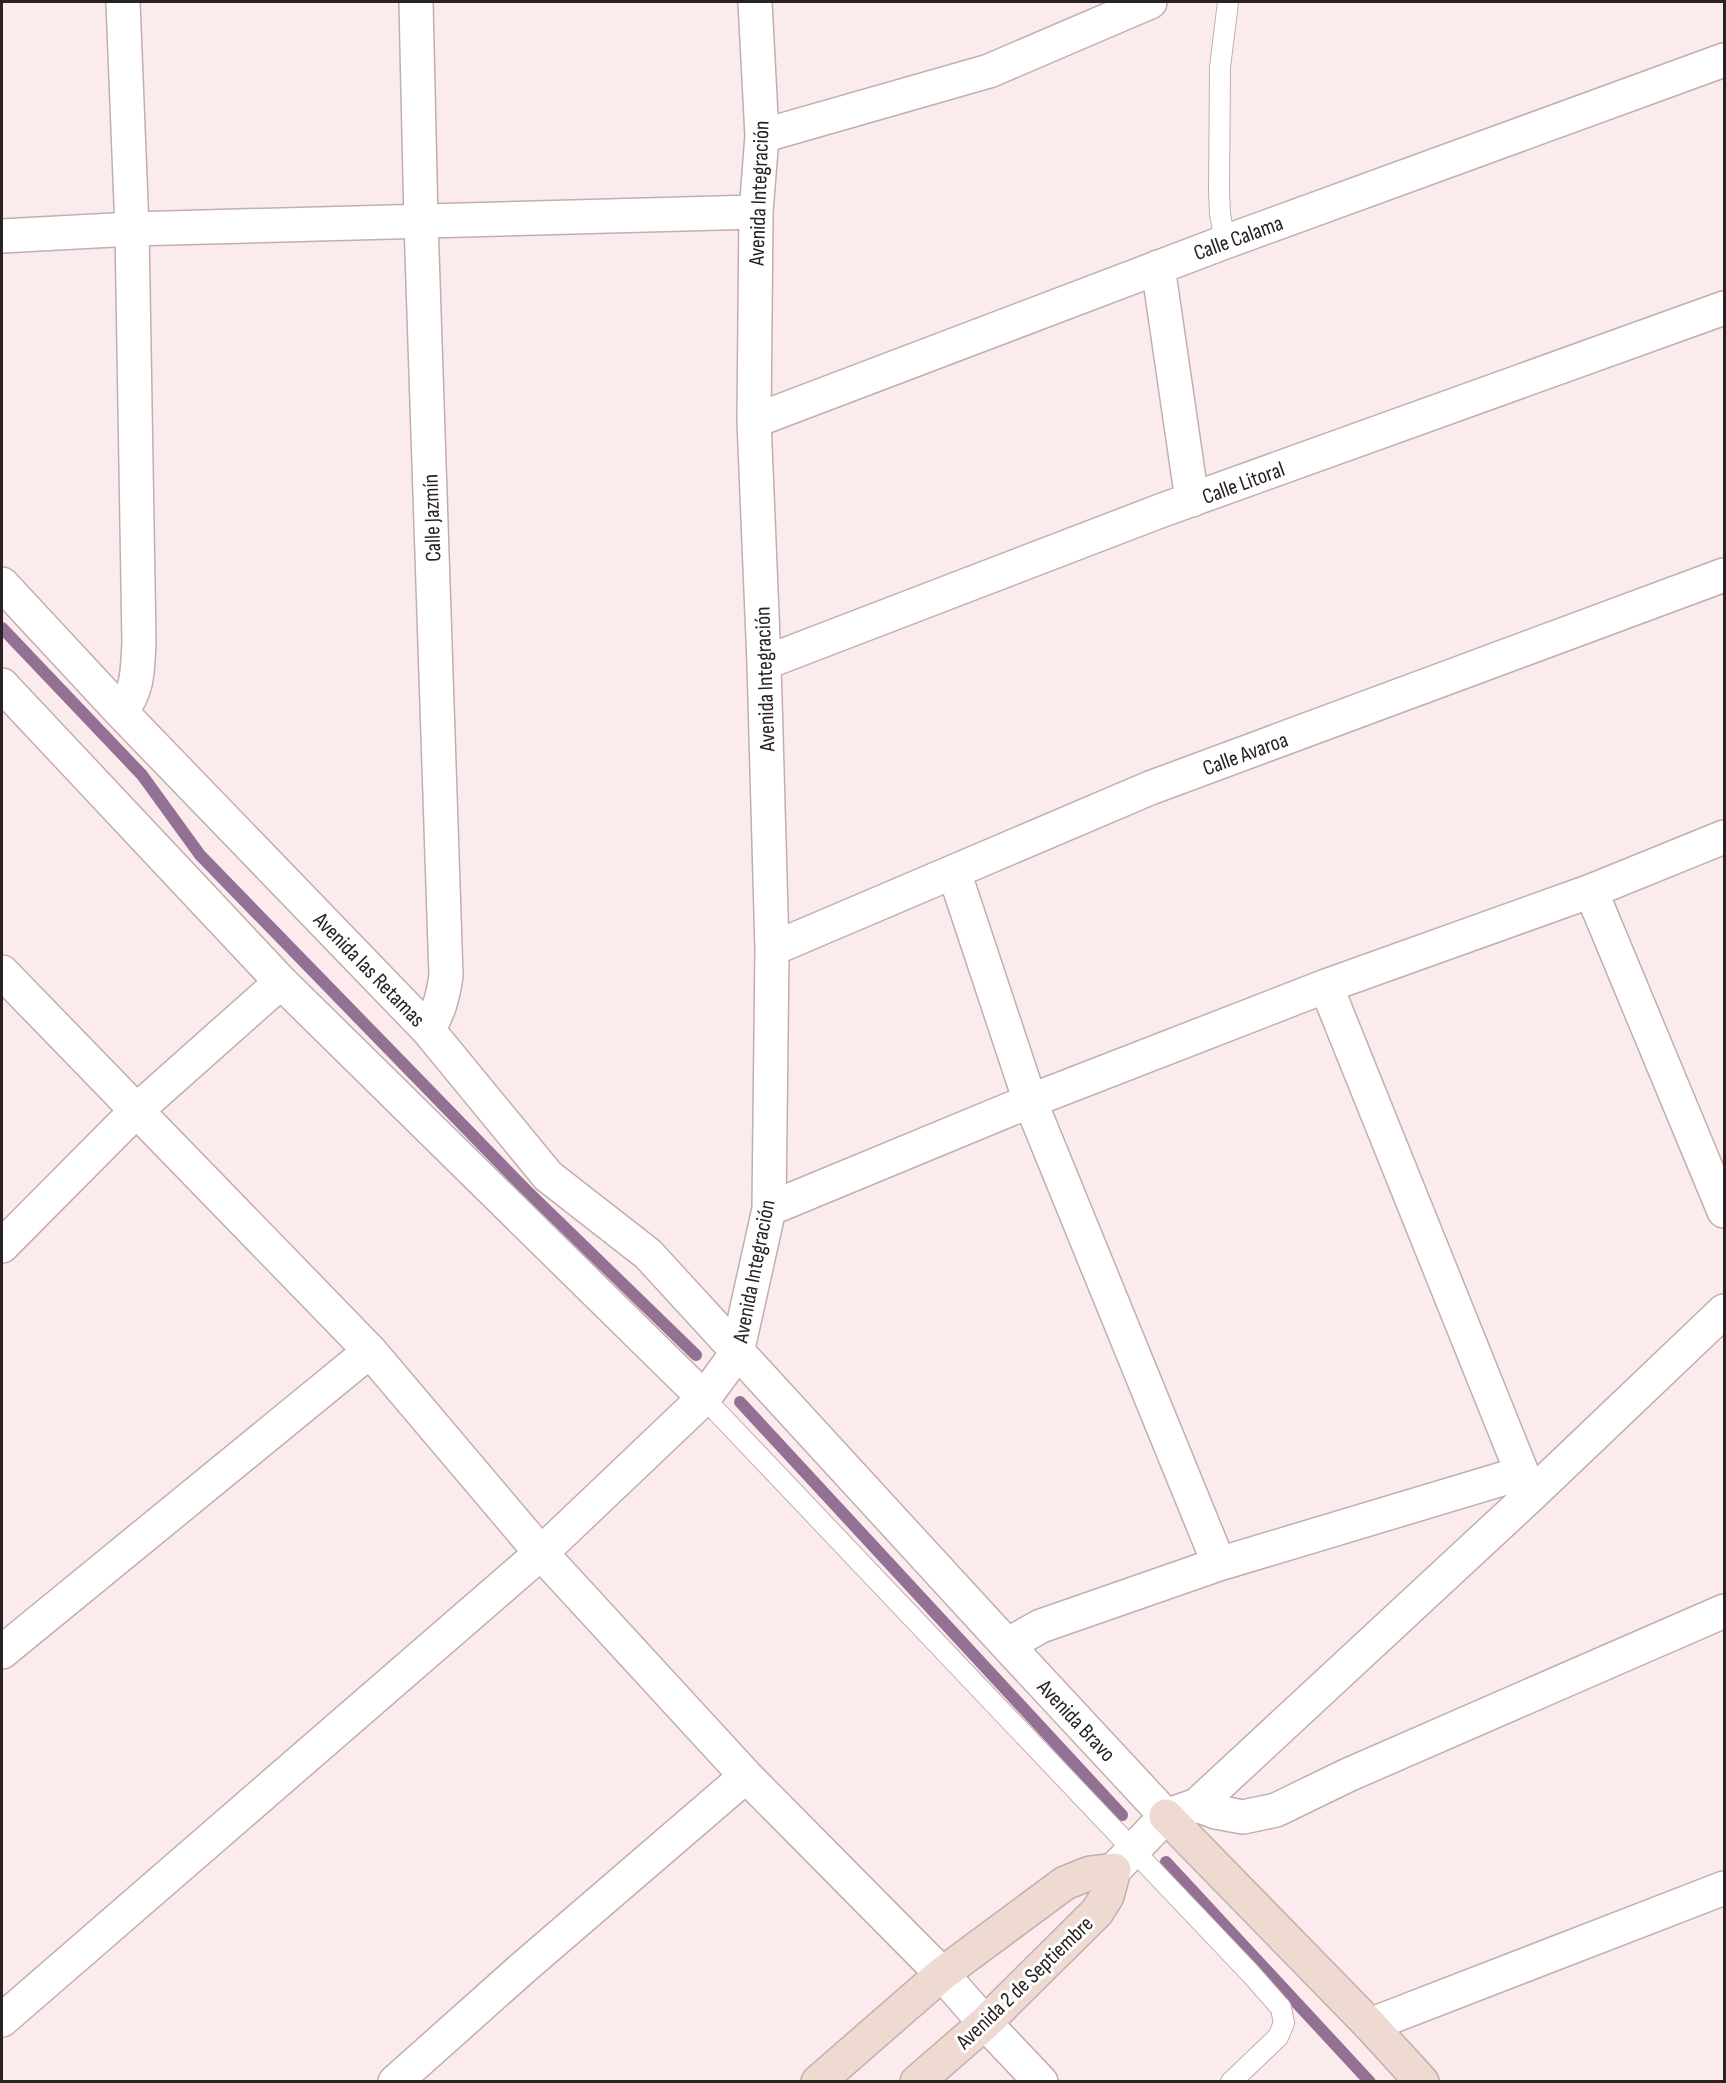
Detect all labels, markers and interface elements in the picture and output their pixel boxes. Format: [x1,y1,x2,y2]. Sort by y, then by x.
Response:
street label: Avenida Integración [743,120,776,267]
street label: Calle Calama [1190,210,1287,267]
street label: Calle Litoral [1199,456,1288,511]
street label: Calle Jazmín [417,474,448,562]
street label: Avenida Integración [749,606,782,753]
street label: Calle Avaroa [1199,727,1292,782]
street label: Avenida las Retamas [307,906,431,1033]
street label: Avenida Integración [727,1198,782,1346]
street label: Avenida Bravo [1030,1674,1121,1768]
street label: Avenida 2 de Septiembre [950,1911,1099,2056]

